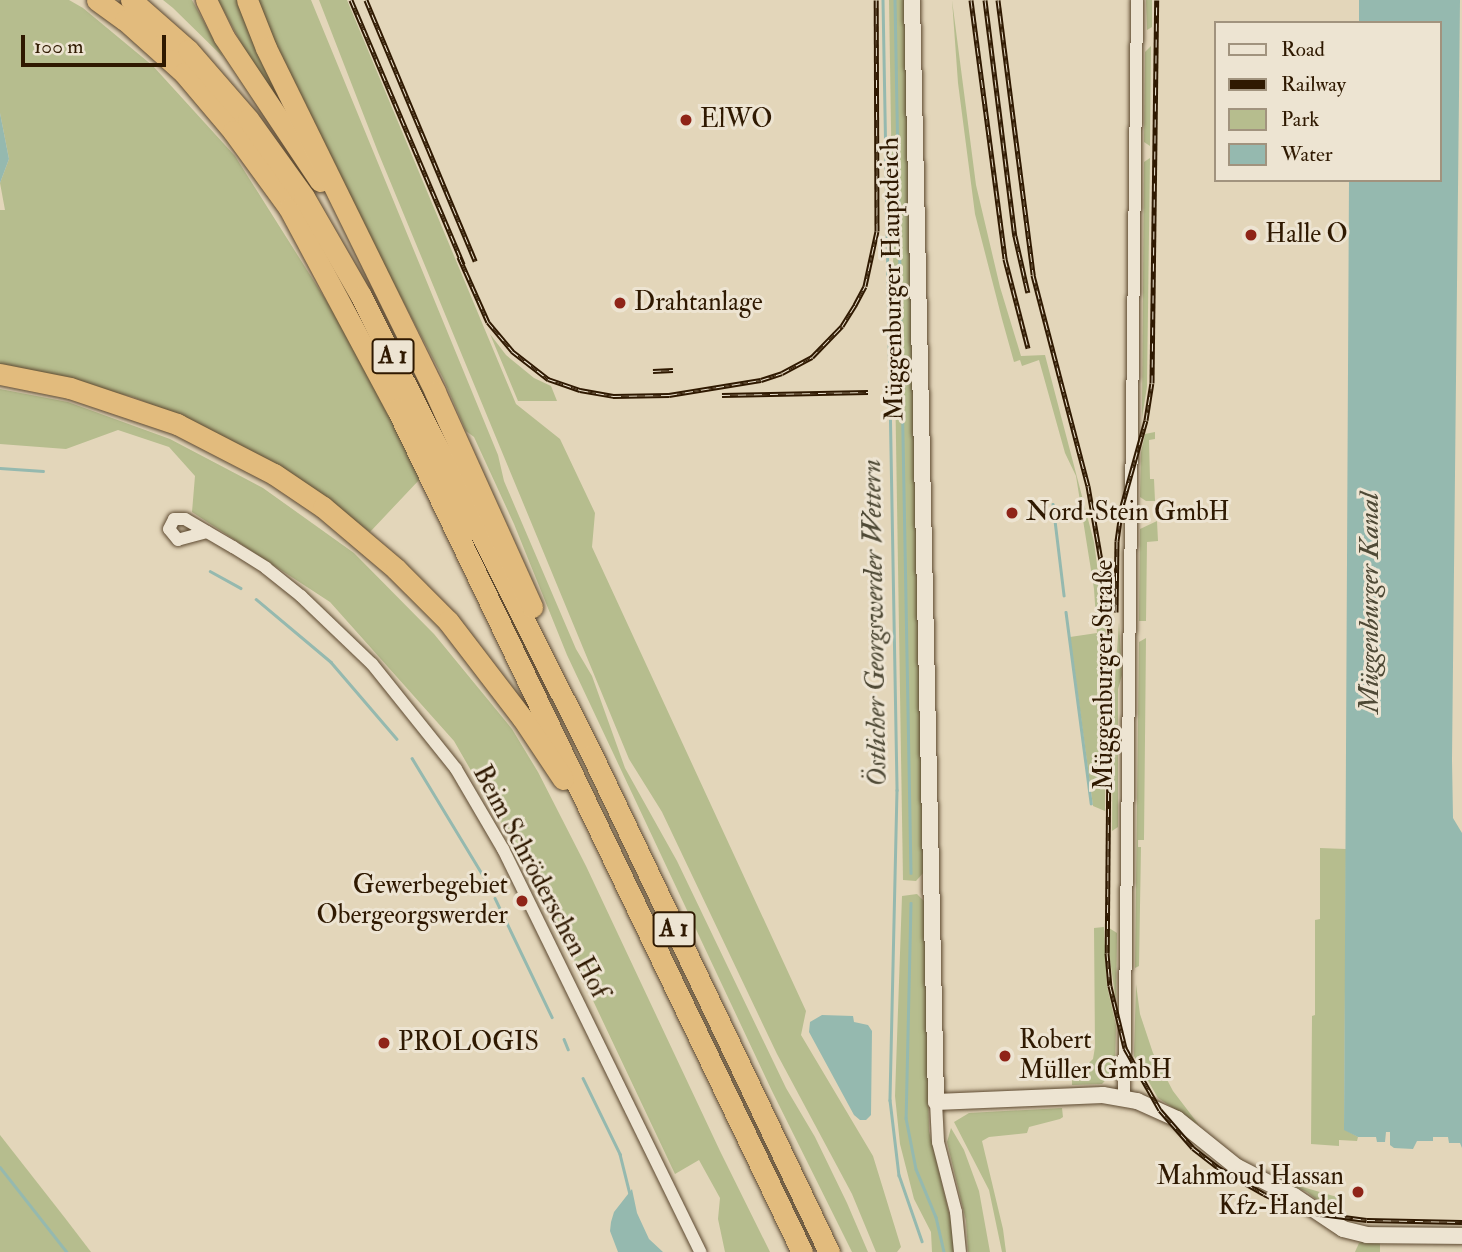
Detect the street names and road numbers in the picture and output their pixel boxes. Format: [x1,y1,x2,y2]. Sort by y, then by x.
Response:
street label: Müggenburger Hauptdeich [875,137,911,421]
road number: A 1 [370,335,416,376]
street label: Müggenburger Straße [1089,560,1121,790]
street label: Beim Schröderschen Hof [465,760,615,1004]
road number: A 1 [651,909,697,950]

